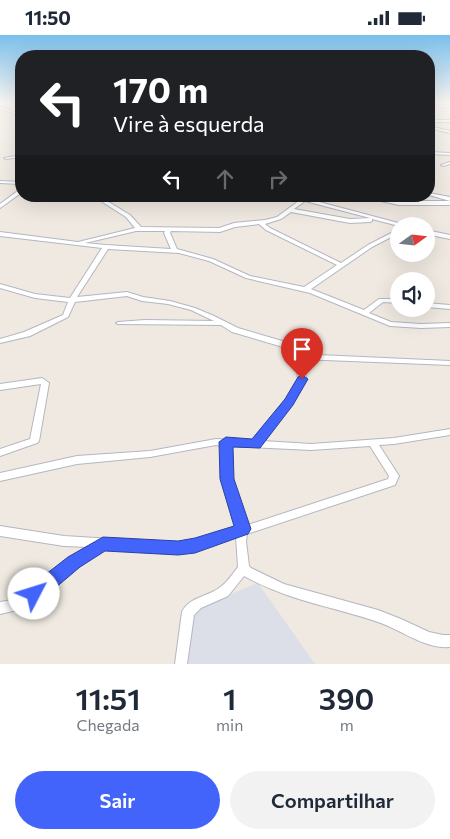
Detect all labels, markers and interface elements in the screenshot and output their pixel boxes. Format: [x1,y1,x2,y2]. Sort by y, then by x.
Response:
text: 11:50 [25,6,71,29]
text: 170 m [113,67,208,110]
icon: left [30,70,95,135]
text: Vire à esquerda [113,110,265,137]
icon: left [158,165,186,193]
icon: ahead [211,165,239,193]
icon: right [264,165,292,193]
north arrow [390,217,435,263]
map controls [390,217,435,317]
button: sound [390,272,435,317]
pin [281,328,323,379]
icon: arrive [288,335,316,363]
position arrow [7,567,59,619]
text: 11:51 [76,679,141,716]
text: 1 [223,679,236,716]
text: 390 [319,679,374,716]
text: Chegada [76,715,140,734]
text: min [216,715,243,734]
text: m [340,715,354,734]
button: Sair [15,771,220,829]
button: Compartilhar [230,771,435,829]

